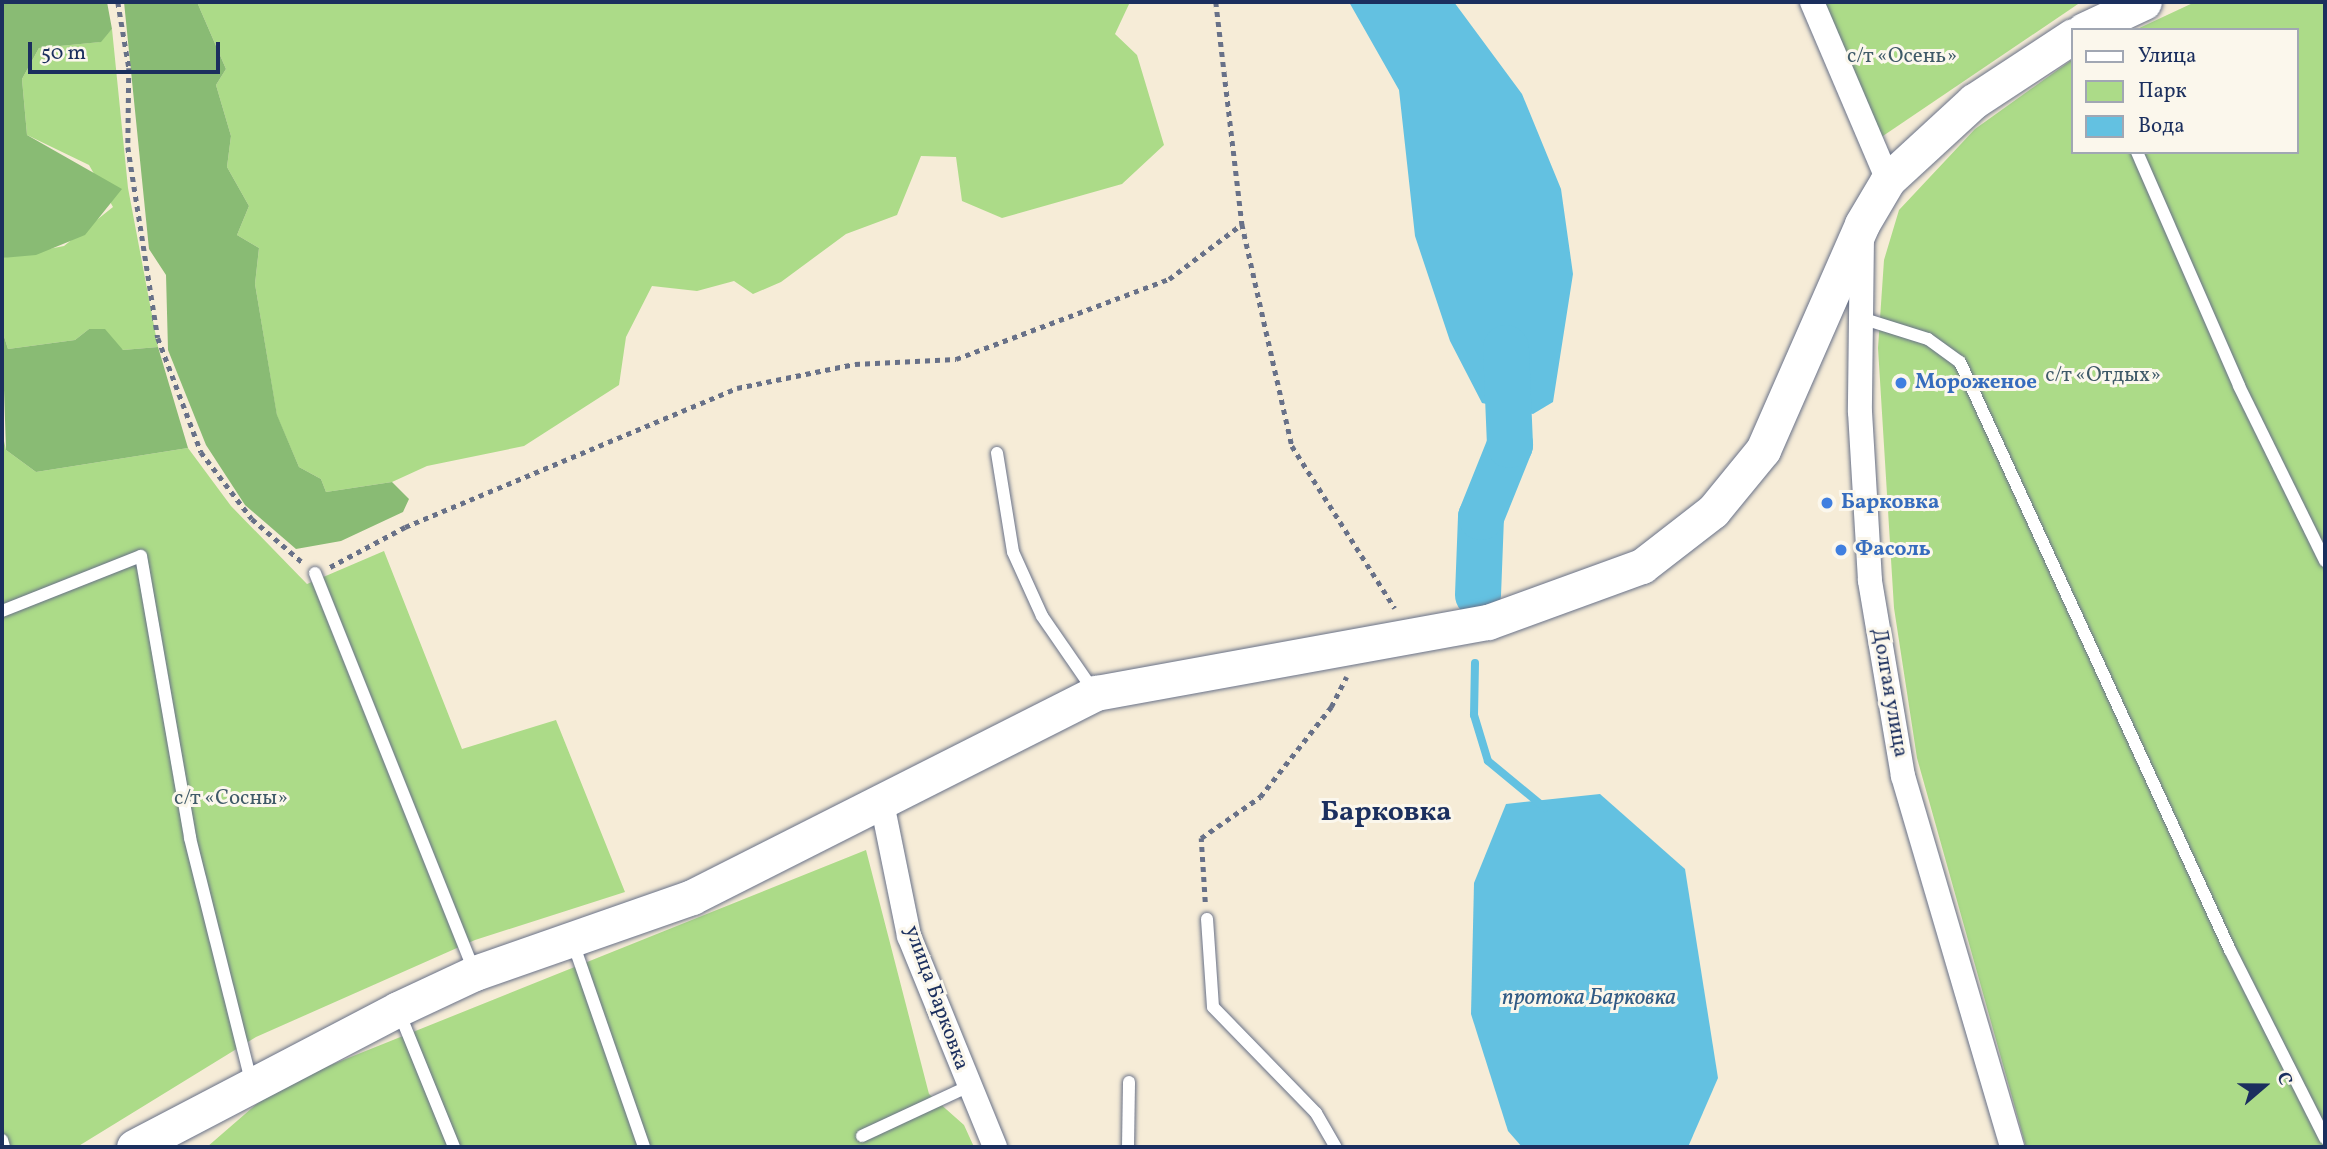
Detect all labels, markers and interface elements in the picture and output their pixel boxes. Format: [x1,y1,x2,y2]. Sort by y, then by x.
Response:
scale bar [32,28,224,72]
legend [2072,28,2299,154]
text: 50 m [41,39,86,68]
text: Улица [2138,42,2196,71]
park label: с/т «Осень» [1847,44,1957,70]
text: Парк [2138,77,2187,106]
text: Вода [2138,112,2185,141]
park label: с/т «Отдых» [2045,363,2161,389]
place label: Мороженое [1915,370,2037,396]
marker: Мороженое [1893,375,1909,391]
place label: Барковка [1841,490,1939,516]
marker: Барковка [1819,495,1835,511]
place label: Фасоль [1855,537,1931,563]
marker: Фасоль [1833,542,1849,558]
street label: Долгая улица [1865,626,1913,760]
park label: с/т «Сосны» [174,786,288,812]
district label: Барковка [1320,796,1452,830]
street label: улица Барковка [898,922,974,1074]
water label: протока Барковка [1502,984,1676,1012]
north arrow [2229,1051,2299,1121]
text: С [2269,1069,2298,1089]

